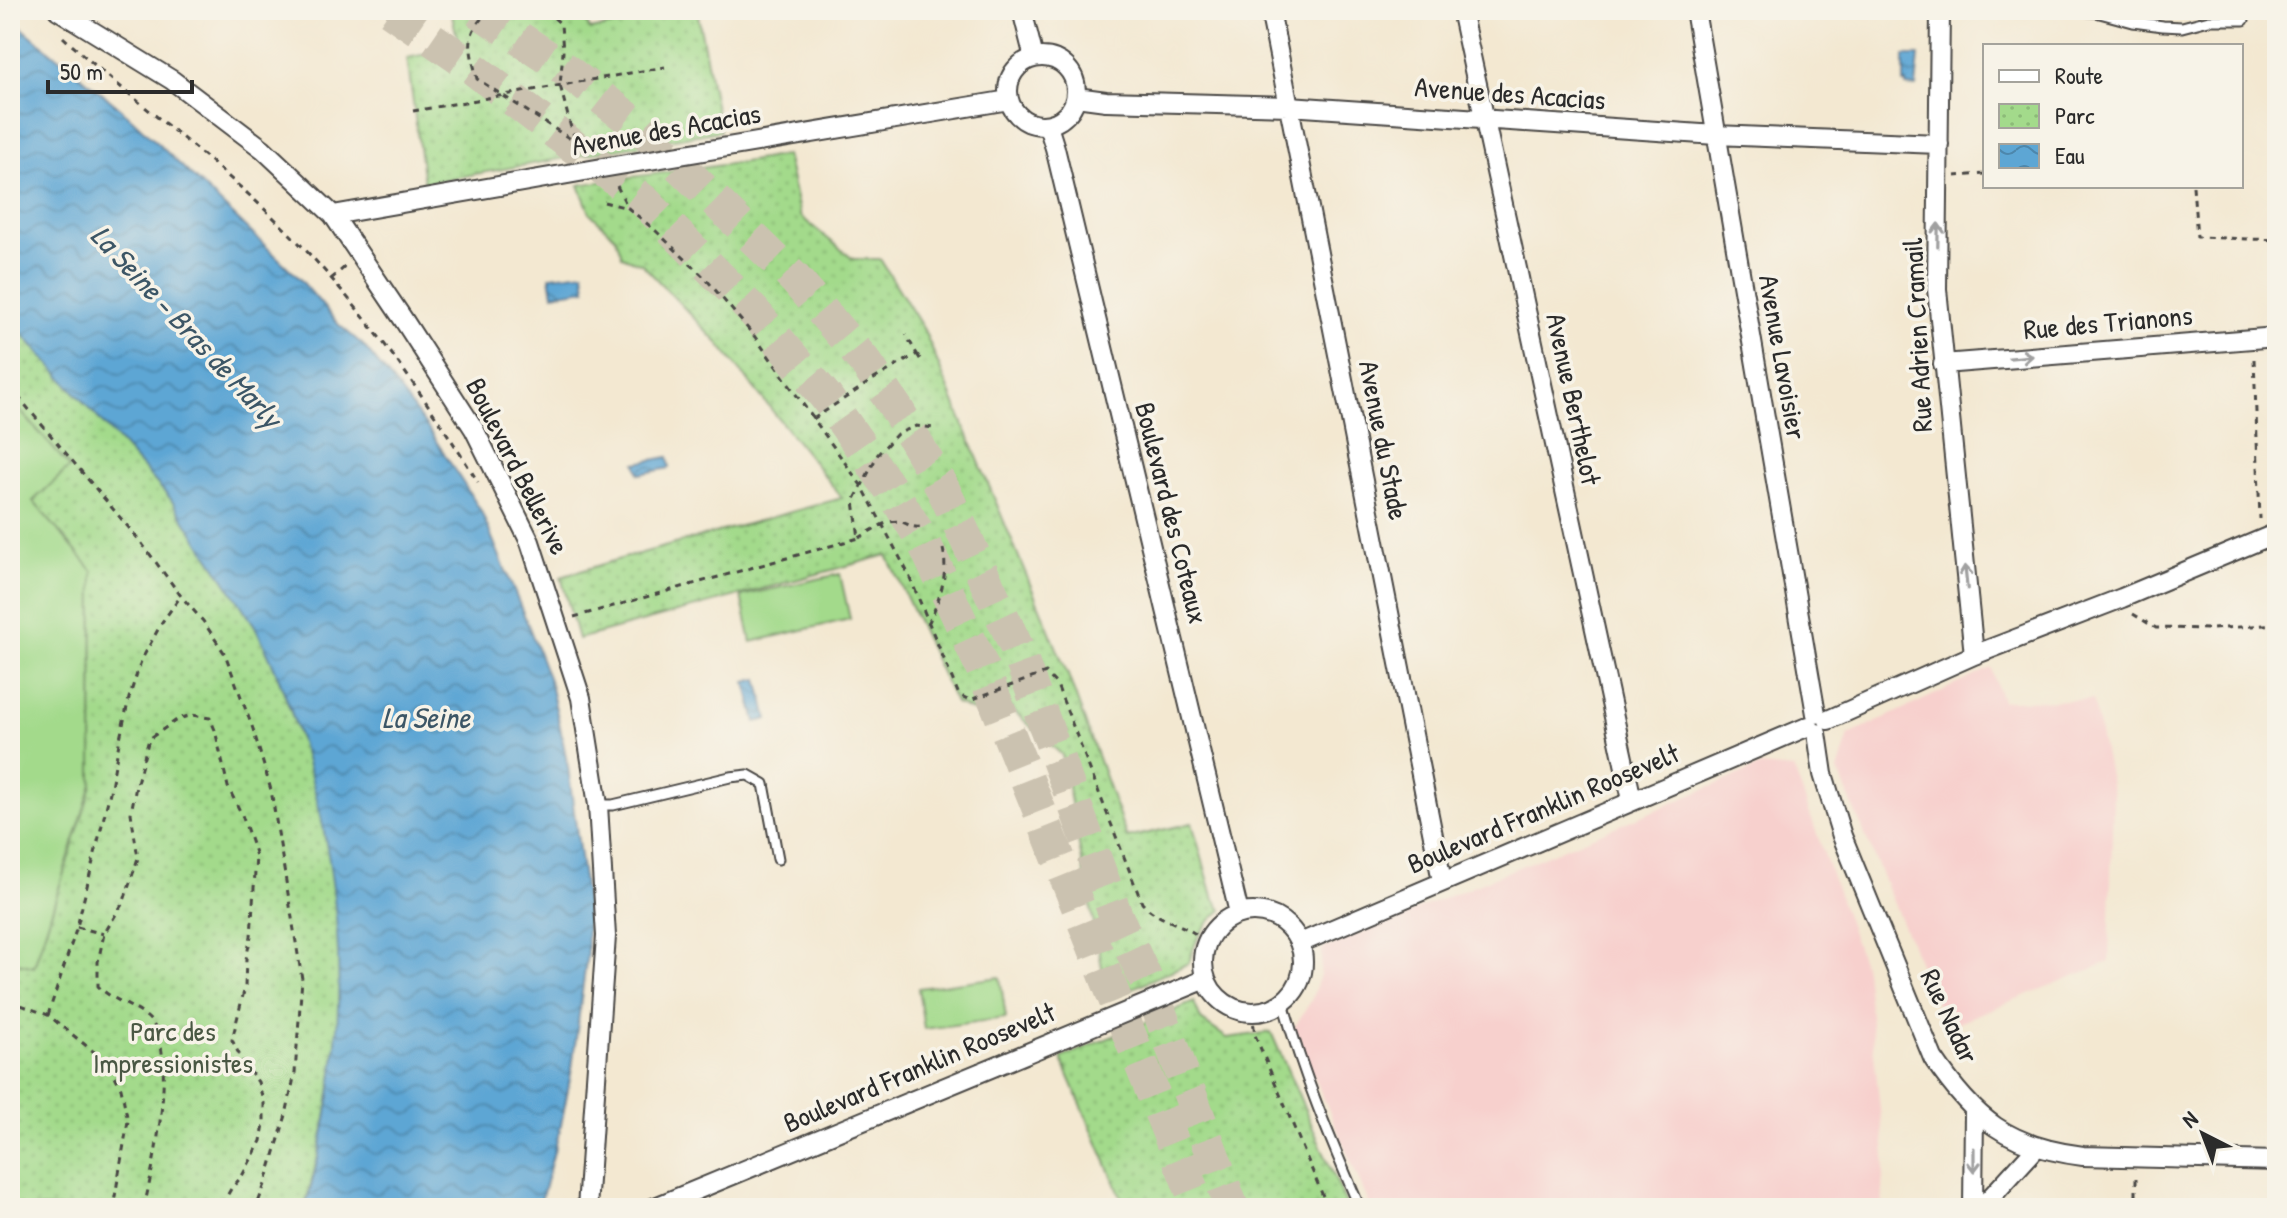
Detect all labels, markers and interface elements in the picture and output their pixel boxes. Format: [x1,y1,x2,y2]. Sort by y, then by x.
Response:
scale bar [48,44,192,94]
legend [1983,44,2243,188]
text: 50 m [60,55,103,87]
text: Route [2055,59,2103,91]
street label: Avenue des Acacias [1413,67,1607,119]
street label: Avenue des Acacias [569,94,763,164]
text: Parc [2055,99,2095,131]
text: Eau [2055,139,2085,171]
water label: La Seine - Bras de Marly [82,216,294,439]
one-way arrow [1931,222,1946,249]
street label: Rue Adrien Cramail [1893,236,1941,433]
street label: Avenue Lavoisier [1750,272,1816,443]
street label: Rue des Trianons [2022,296,2194,348]
street label: Avenue Berthelot [1537,310,1611,489]
one-way arrow [2007,350,2034,365]
street label: Avenue du Stade [1350,357,1418,523]
street label: Boulevard Bellerive [457,371,579,561]
street label: Boulevard des Coteaux [1126,398,1218,628]
one-way arrow [1959,564,1974,591]
water label: La Seine [382,697,471,737]
street label: Boulevard Franklin Roosevelt [1401,733,1685,882]
street label: Rue Nadar [1912,963,1988,1070]
street label: Boulevard Franklin Roosevelt [777,992,1061,1141]
park label: Parc des Impressionistes [93,1012,253,1082]
north arrow [2163,1094,2243,1174]
text: N [2175,1104,2204,1134]
one-way arrow [1966,1146,1982,1173]

